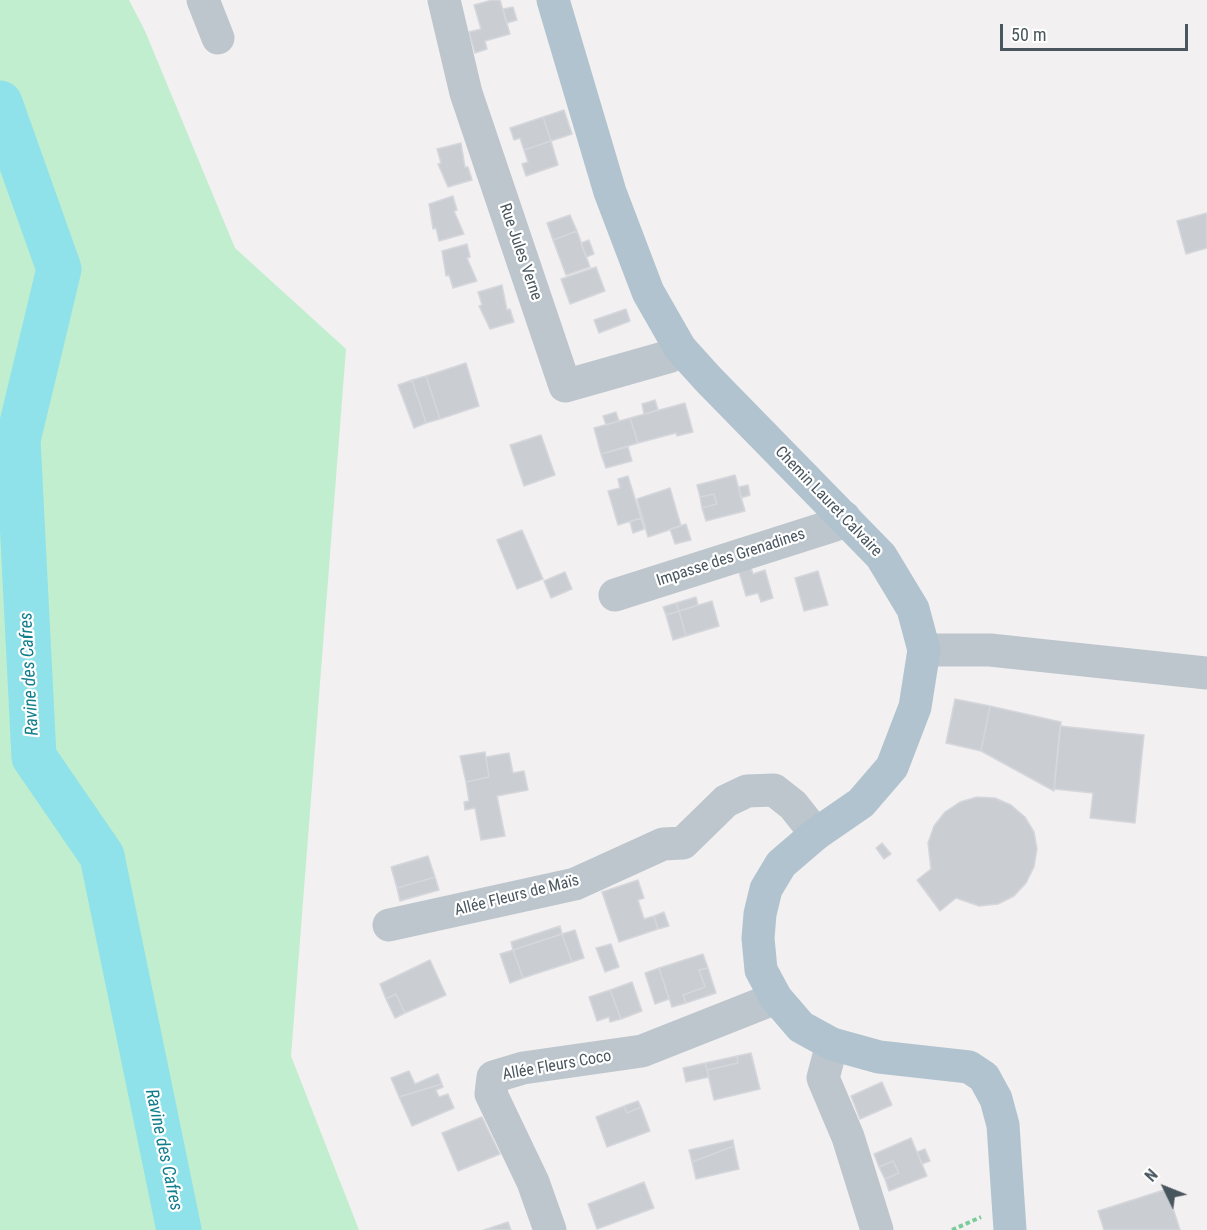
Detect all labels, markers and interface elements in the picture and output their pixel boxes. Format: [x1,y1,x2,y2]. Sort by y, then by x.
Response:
scale bar [1003,12,1190,50]
text: 50 m [1011,24,1046,45]
street label: Rue Jules Verne [494,201,546,303]
street label: Chemin Lauret Calvaire [770,443,886,561]
street label: Impasse des Grenadines [654,525,808,591]
water label: Ravine des Cafres [16,612,44,736]
street label: Allée Fleurs de Maïs [453,871,581,921]
street label: Allée Fleurs Coco [501,1047,613,1085]
water label: Ravine des Cafres [140,1087,186,1213]
north arrow [1135,1158,1195,1218]
text: N [1141,1165,1162,1185]

